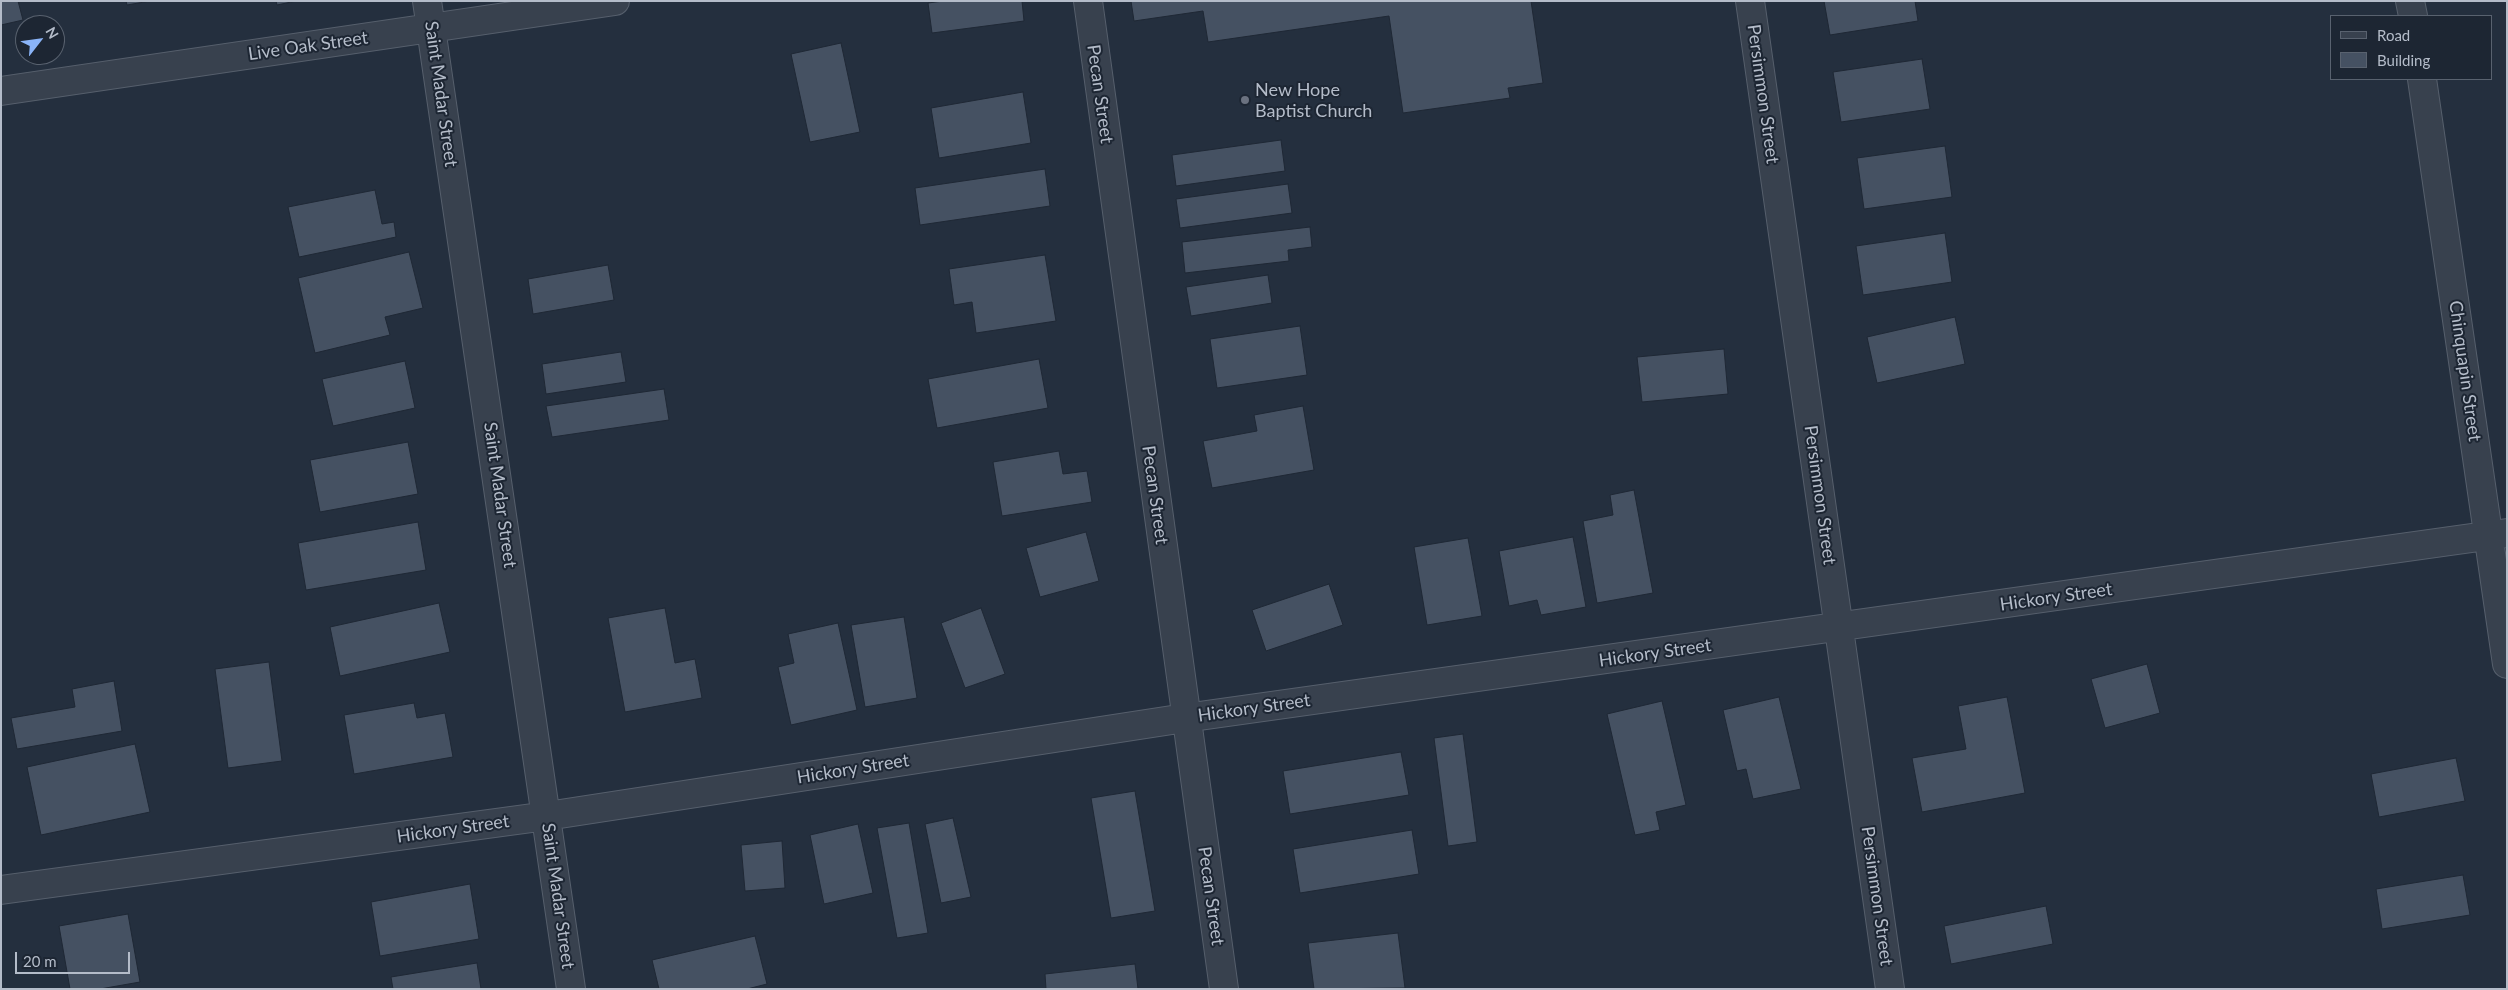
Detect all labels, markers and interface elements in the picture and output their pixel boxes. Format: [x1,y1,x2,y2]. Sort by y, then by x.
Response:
north arrow [15,15,65,65]
legend [2330,15,2493,80]
street label: Saint Madar Street [420,20,462,168]
street label: Persimmon Street [1743,23,1783,165]
text: N [42,24,63,42]
text: Road [2377,26,2410,44]
street label: Live Oak Street [247,27,369,65]
street label: Pecan Street [1082,43,1118,145]
text: Building [2377,51,2430,69]
place label: New Hope Baptist Church [1255,79,1372,122]
marker: New Hope Baptist Church [1239,94,1251,106]
street label: Chinquapin Street [2444,299,2486,443]
street label: Saint Madar Street [479,421,521,569]
street label: Persimmon Street [1800,424,1840,566]
street label: Pecan Street [1137,444,1173,546]
street label: Hickory Street [1998,578,2114,616]
street label: Hickory Street [1597,634,1713,672]
street label: Hickory Street [1196,689,1312,727]
street label: Hickory Street [795,749,911,789]
street label: Hickory Street [395,810,511,848]
street label: Saint Madar Street [537,822,579,970]
street label: Persimmon Street [1857,825,1897,967]
street label: Pecan Street [1193,845,1229,947]
scale bar [18,942,132,974]
text: 20 m [23,952,57,970]

